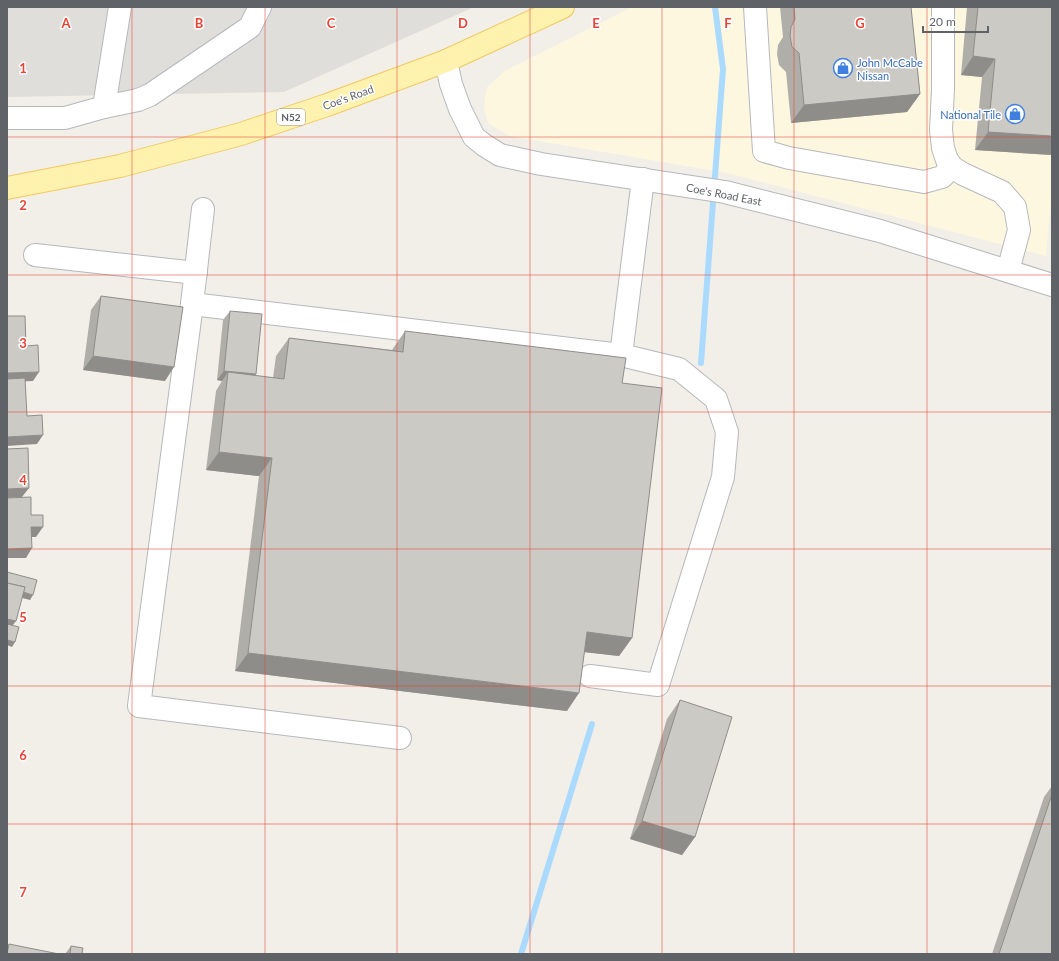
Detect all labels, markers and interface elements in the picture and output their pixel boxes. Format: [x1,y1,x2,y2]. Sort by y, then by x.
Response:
scale bar [923,8,988,34]
text: 20 m [929,14,956,29]
text: A [60,15,71,31]
text: B [195,15,204,31]
text: C [327,15,336,31]
text: D [458,15,468,31]
text: E [592,15,600,31]
text: F [724,15,732,31]
text: G [855,15,865,31]
place label: John McCabe Nissan [857,56,923,82]
shop icon: John McCabe Nissan [832,57,854,79]
text: 1 [19,60,27,76]
street label: Coe's Road [321,82,375,112]
shop icon: National Tile [1004,103,1026,125]
place label: National Tile [940,108,1001,121]
road number: N52 [277,109,305,125]
street label: Coe's Road East [685,180,763,208]
text: 2 [19,197,27,213]
text: 3 [19,335,27,351]
text: 4 [19,472,27,488]
text: 5 [19,609,27,625]
text: 6 [19,747,27,763]
text: 7 [19,884,27,900]

